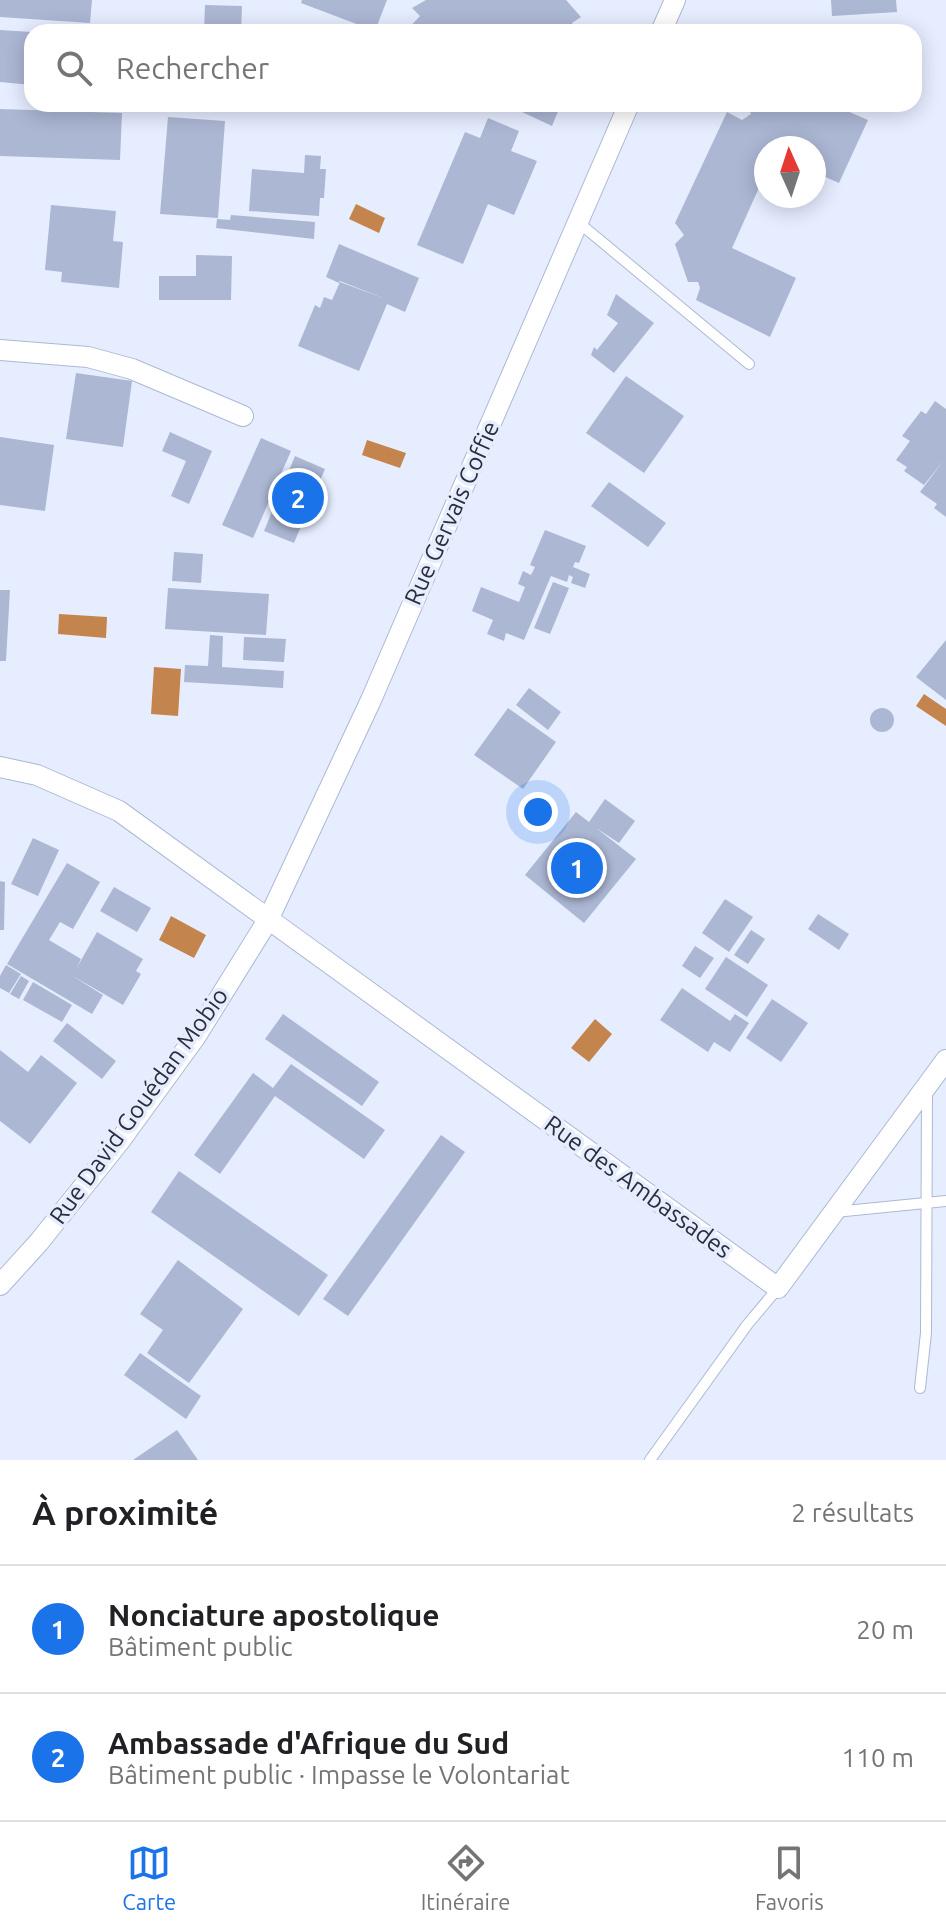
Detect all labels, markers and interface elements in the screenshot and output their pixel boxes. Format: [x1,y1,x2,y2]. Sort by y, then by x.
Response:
search box [24,24,922,112]
icon: search [52,46,96,90]
text: Rechercher [116,51,269,85]
north arrow [754,136,826,208]
street label: Rue Gervais Coffie [399,417,504,609]
pin: 2 [272,468,324,528]
your location [518,792,558,832]
pin: 1 [551,838,603,898]
street label: Rue David Gouédan Mobio [44,982,233,1229]
street label: Rue des Ambassades [540,1110,737,1263]
text: À proximité [32,1493,218,1531]
text: 2 résultats [791,1498,914,1527]
text: Nonciature apostolique [108,1598,440,1632]
text: 1 [51,1615,65,1644]
text: 20 m [856,1615,914,1644]
text: Bâtiment public [108,1632,293,1661]
text: Ambassade d'Afrique du Sud [108,1726,509,1760]
text: 2 [51,1743,65,1772]
text: 110 m [842,1743,914,1772]
text: Bâtiment public · Impasse le Volontariat [108,1760,570,1789]
tab: Carte [122,1841,176,1914]
tab: Itinéraire [421,1841,510,1914]
tab: Favoris [755,1841,824,1914]

